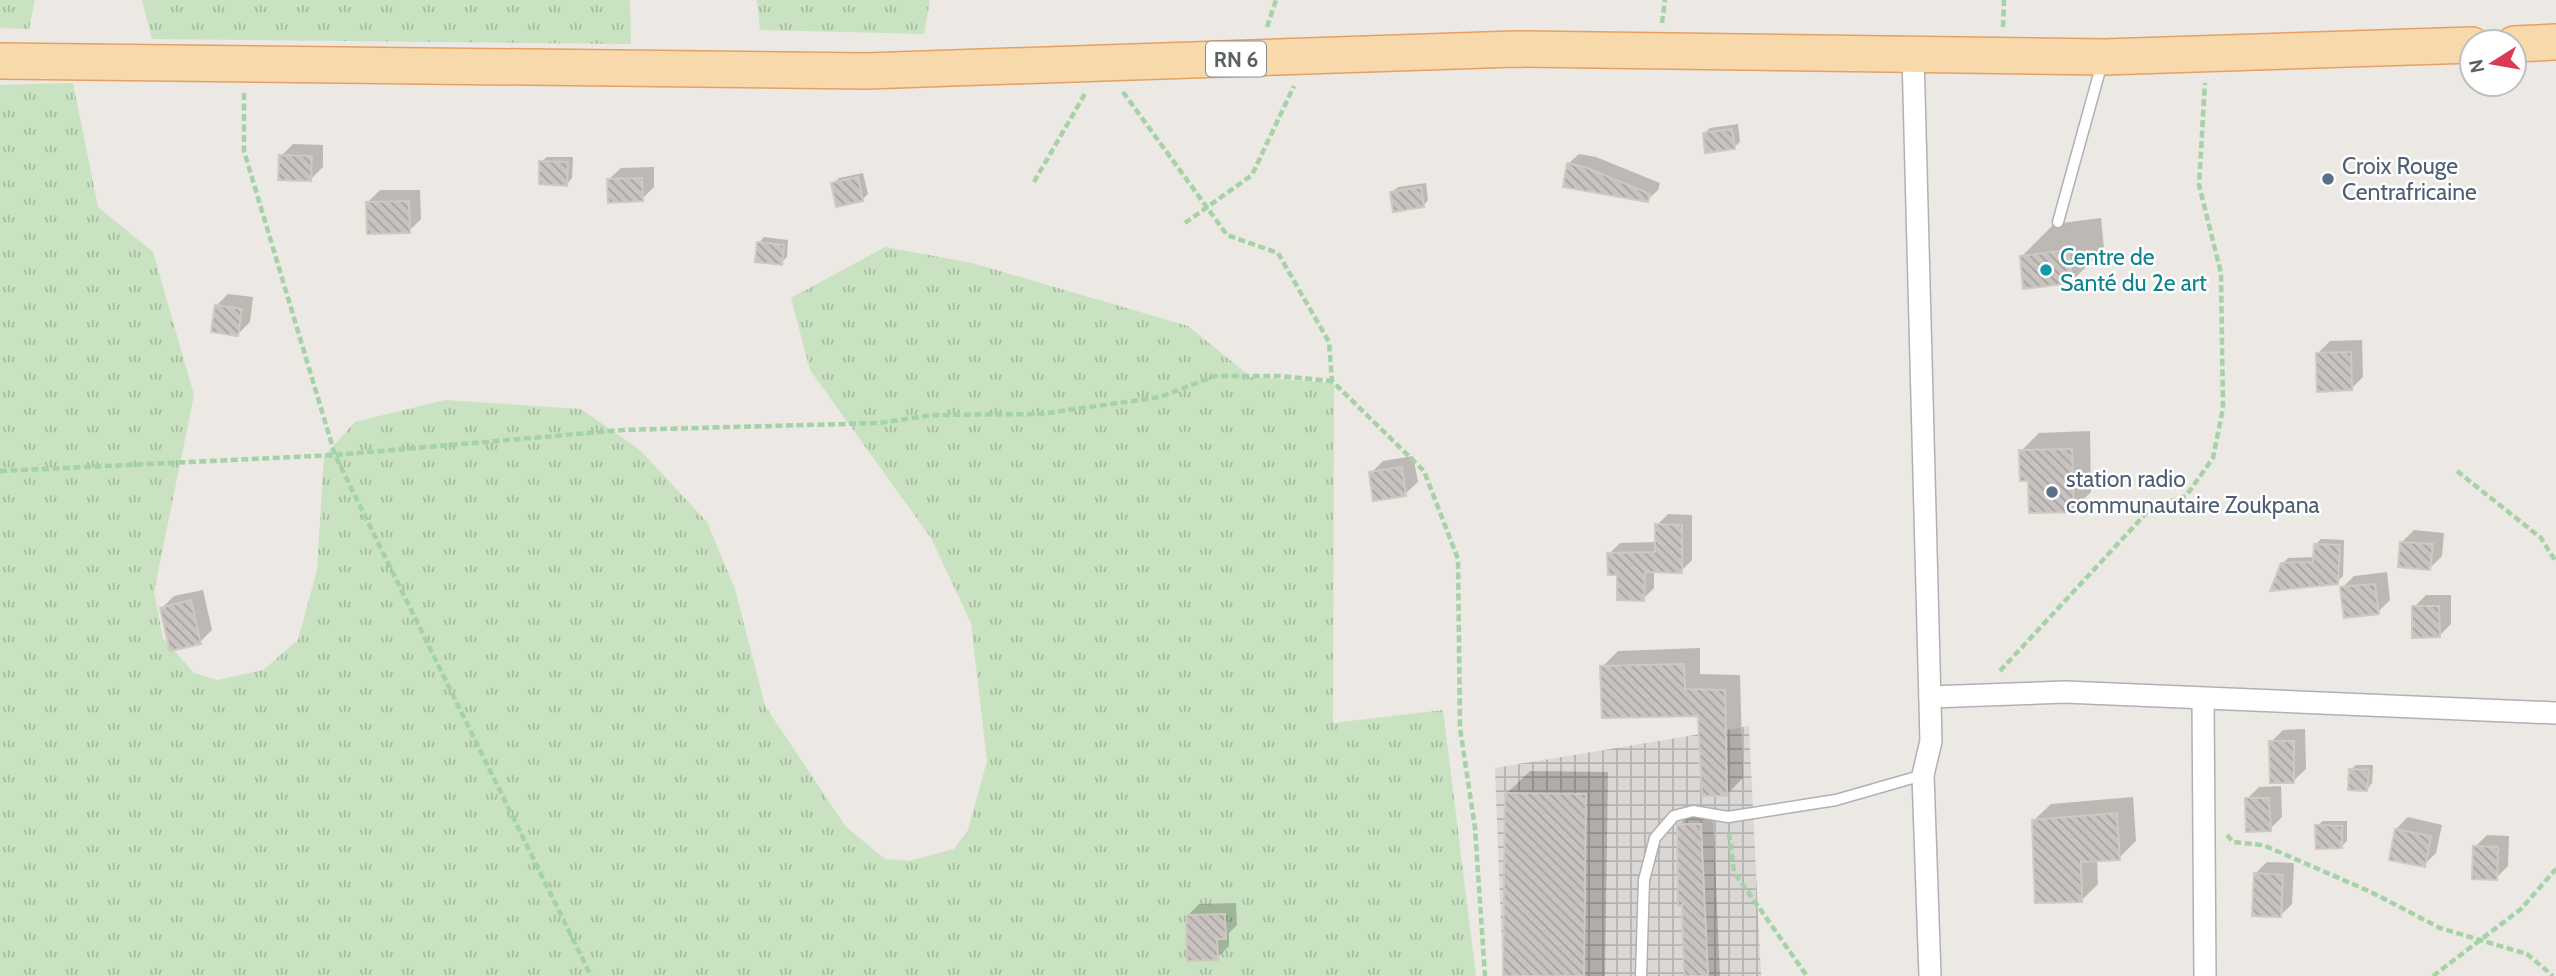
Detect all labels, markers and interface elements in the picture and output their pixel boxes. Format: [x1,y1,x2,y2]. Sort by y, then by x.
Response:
north arrow [2458,28,2528,98]
road number: RN 6 [1206,42,1266,76]
text: N [2464,57,2489,75]
place label: Croix Rouge Centrafricaine [2342,152,2477,206]
marker: Croix Rouge Centrafricaine [2320,171,2336,187]
place label: Centre de Santé du 2e art [2060,243,2207,297]
marker: Centre de Santé du 2e art [2038,262,2054,278]
place label: station radio communautaire Zoukpana [2066,465,2320,519]
marker: station radio communautaire Zoukpana [2044,484,2060,500]

